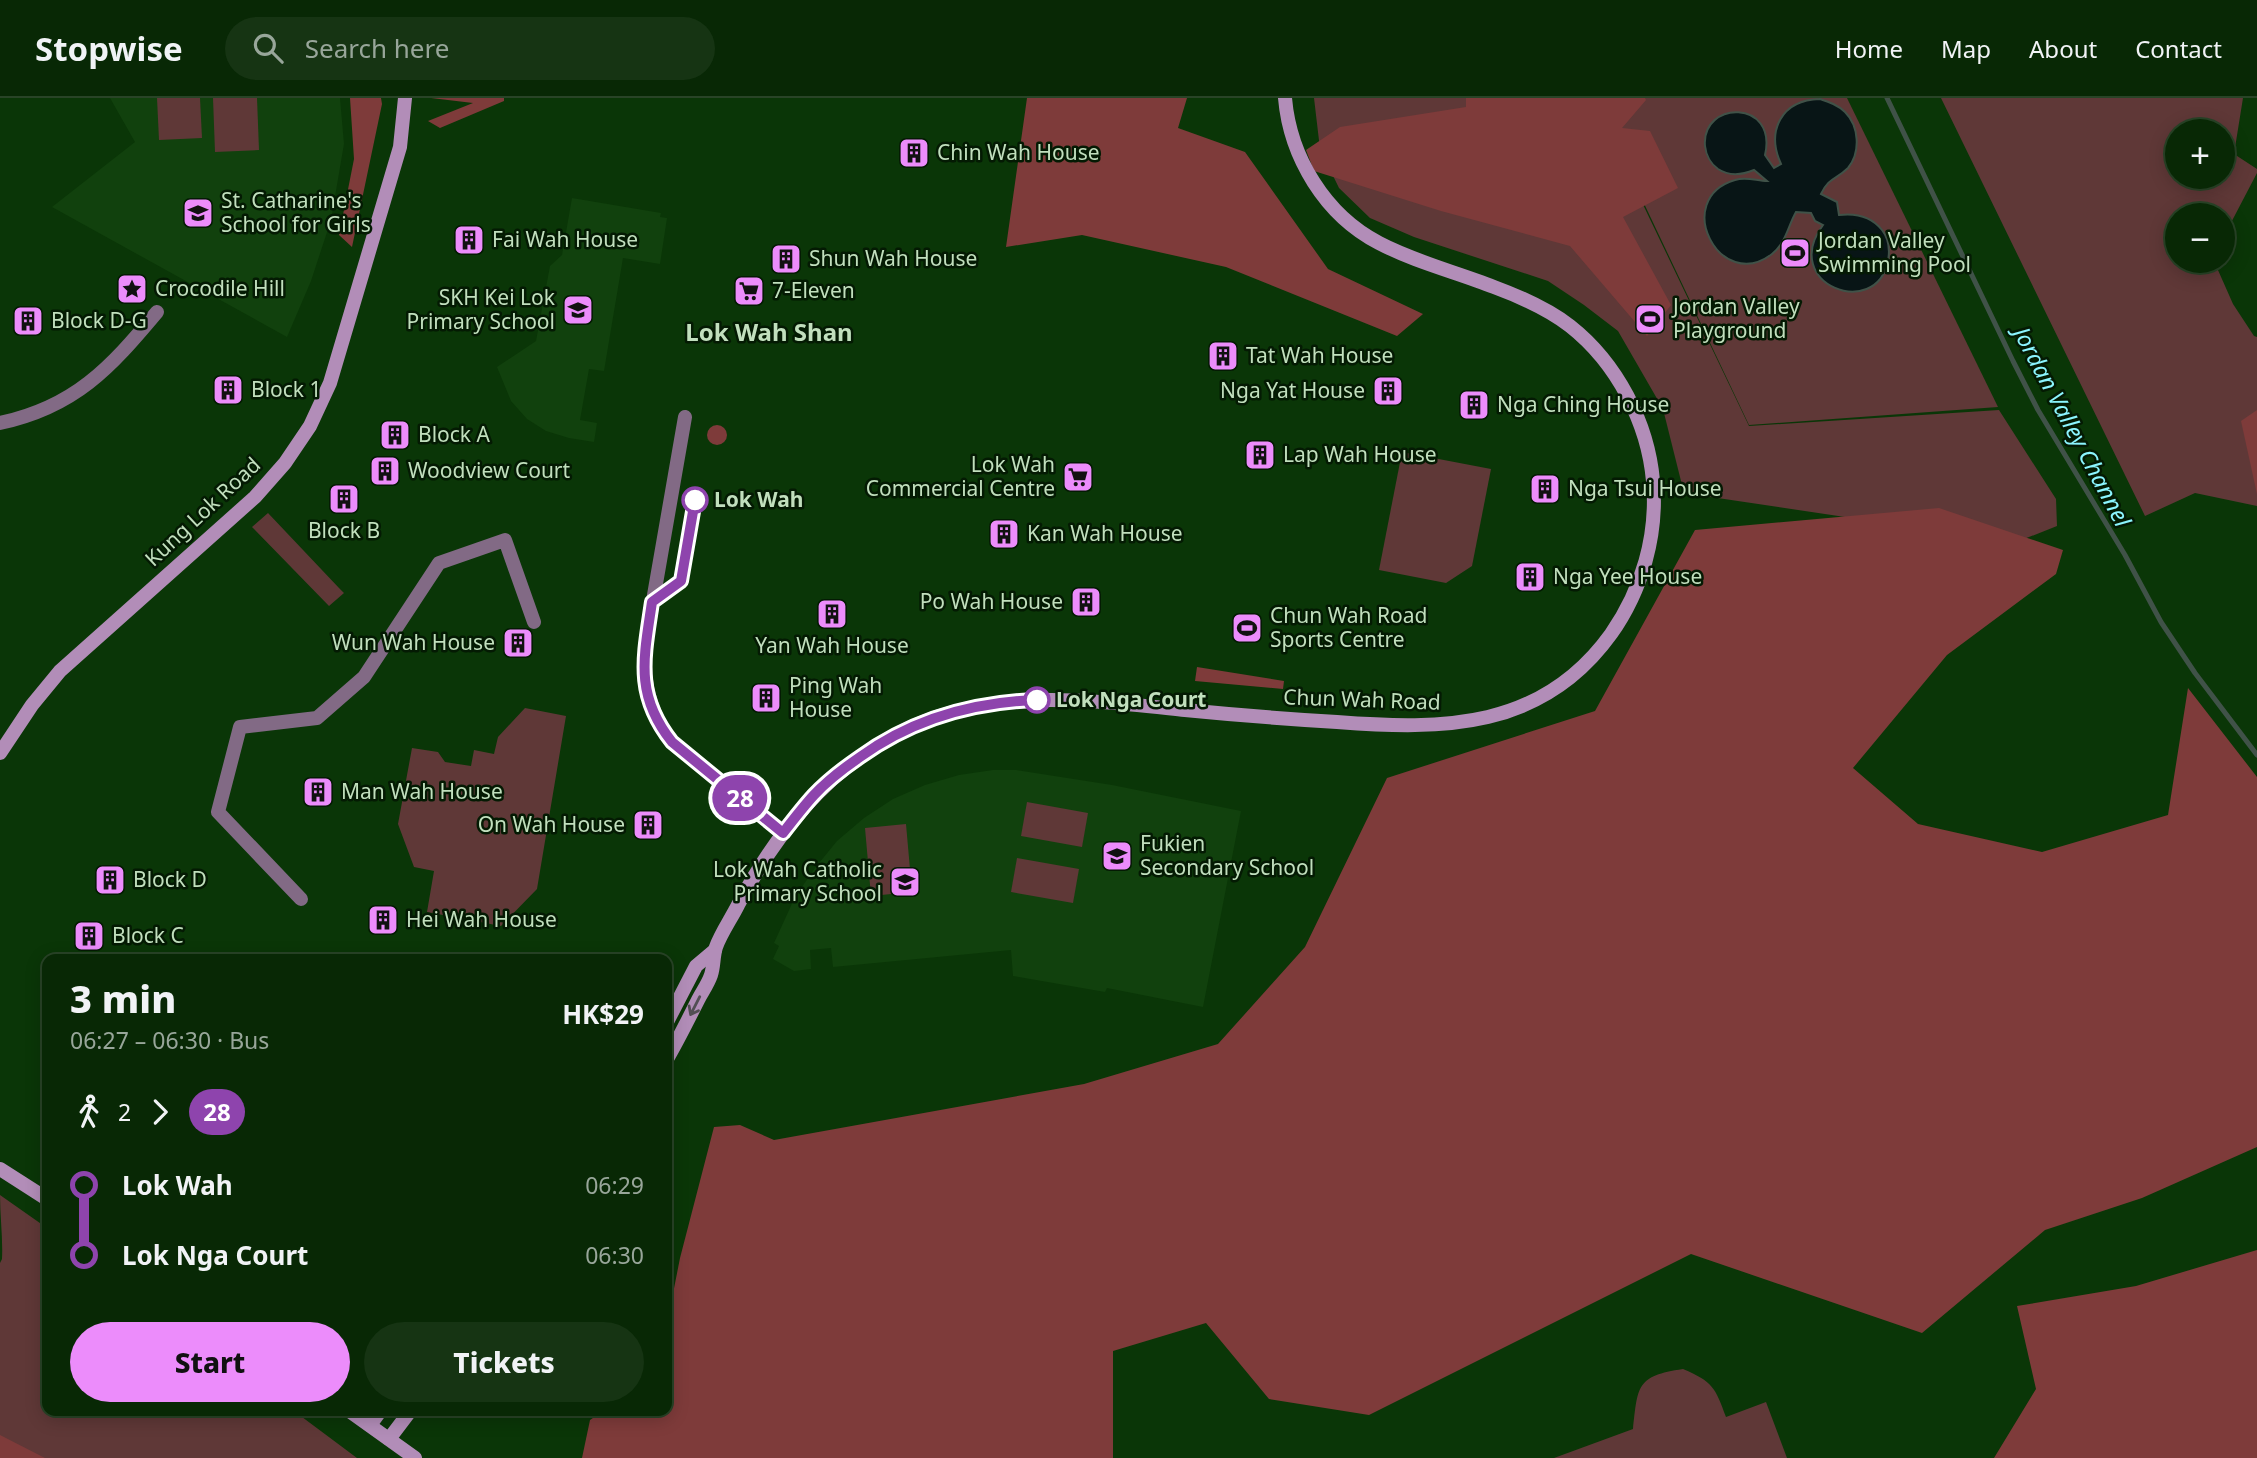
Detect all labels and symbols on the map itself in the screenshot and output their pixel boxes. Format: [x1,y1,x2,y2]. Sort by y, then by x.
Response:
building icon: Chin Wah House [897,136,931,170]
place label: Chin Wah House [937,138,1100,166]
place label: St. Catharine's School for Girls [221,186,371,238]
school or university icon: St. Catharine's School for Girls [181,196,215,230]
building icon: Fai Wah House [452,223,486,257]
place label: Fai Wah House [492,225,638,253]
place label: Jordan Valley Swimming Pool [1816,226,1971,278]
sports icon: Jordan Valley Swimming Pool [1778,236,1812,270]
building icon: Shun Wah House [769,242,803,276]
place label: Shun Wah House [809,244,977,272]
place icon: Crocodile Hill [115,272,149,306]
place label: Crocodile Hill [155,274,285,302]
supermarket icon: 7-Eleven [732,274,766,308]
place label: 7-Eleven [772,276,855,304]
place label: SKH Kei Lok Primary School [407,283,556,335]
place label: Jordan Valley Playground [1671,292,1800,344]
school or university icon: SKH Kei Lok Primary School [561,293,595,327]
sports icon: Jordan Valley Playground [1633,302,1667,336]
building icon: Block D-G [11,304,45,338]
place label: Block D-G [51,306,147,334]
district label: Lok Wah Shan [685,315,853,348]
water label: Jordan Valley Channel [2005,317,2140,533]
building icon: Tat Wah House [1206,339,1240,373]
place label: Tat Wah House [1246,341,1393,369]
building icon: Block 1 [211,373,245,407]
building icon: Nga Yat House [1371,374,1405,408]
place label: Block 1 [251,375,322,403]
place label: Nga Yat House [1220,376,1365,404]
building icon: Nga Ching House [1457,388,1491,422]
place label: Nga Ching House [1497,390,1669,418]
building icon: Block A [378,418,412,452]
place label: Block A [418,420,491,448]
building icon: Lap Wah House [1243,438,1277,472]
place label: Lap Wah House [1283,440,1437,468]
street label: Kung Lok Road [139,450,266,572]
place label: Lok Wah Commercial Centre [866,450,1055,502]
building icon: Woodview Court [368,454,402,488]
place label: Woodview Court [408,456,571,484]
supermarket icon: Lok Wah Commercial Centre [1061,460,1095,494]
building icon: Nga Tsui House [1528,472,1562,506]
place label: Nga Tsui House [1568,474,1722,502]
building icon: Block B [327,482,361,516]
place label: Lok Wah [714,485,803,513]
marker: Lok Wah [682,487,708,513]
place label: Block B [308,516,380,544]
building icon: Kan Wah House [987,517,1021,551]
place label: Kan Wah House [1027,519,1183,547]
building icon: Nga Yee House [1513,560,1547,594]
place label: Nga Yee House [1553,562,1702,590]
building icon: Po Wah House [1069,585,1103,619]
place label: Po Wah House [920,587,1063,615]
building icon: Yan Wah House [815,597,849,631]
place label: Chun Wah Road Sports Centre [1270,601,1427,653]
sports icon: Chun Wah Road Sports Centre [1230,611,1264,645]
building icon: Wun Wah House [501,626,535,660]
place label: Wun Wah House [332,628,495,656]
place label: Yan Wah House [755,631,909,659]
place label: Ping Wah House [789,671,882,723]
building icon: Ping Wah House [749,681,783,715]
street label: Chun Wah Road [1283,682,1441,716]
place label: Lok Nga Court [1056,685,1207,713]
marker: Lok Nga Court [1024,687,1050,713]
building icon: Man Wah House [301,775,335,809]
line badge: 28 [708,775,772,821]
place label: Man Wah House [341,777,503,805]
building icon: On Wah House [631,808,665,842]
place label: On Wah House [478,810,625,838]
place label: Fukien Secondary School [1140,829,1314,881]
school or university icon: Fukien Secondary School [1100,839,1134,873]
place label: Lok Wah Catholic Primary School [713,855,882,907]
building icon: Block D [93,863,127,897]
place label: Block D [133,865,207,893]
school or university icon: Lok Wah Catholic Primary School [888,865,922,899]
building icon: Hei Wah House [366,903,400,937]
place label: Hei Wah House [406,905,557,933]
building icon: Block C [72,919,106,953]
place label: Block C [112,921,184,949]
one-way arrow [688,995,702,1016]

